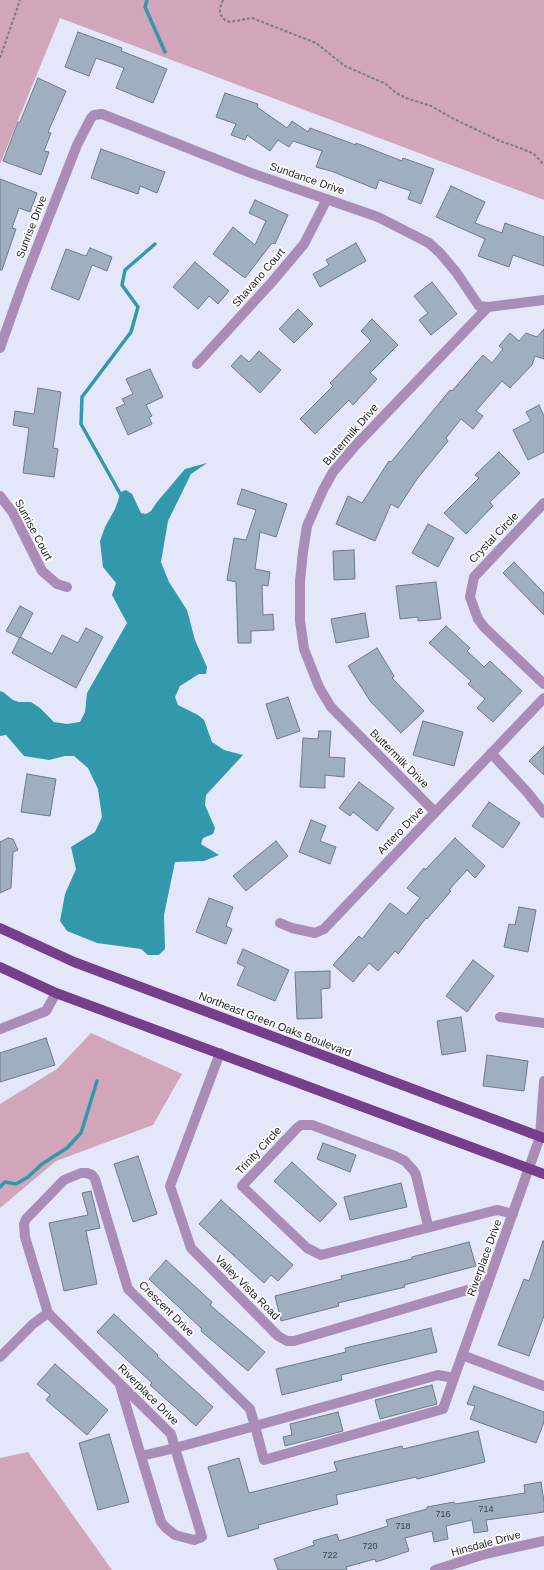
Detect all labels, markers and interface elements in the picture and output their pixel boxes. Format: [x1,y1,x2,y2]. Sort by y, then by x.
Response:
street label: Sundance Drive [268,160,346,198]
street label: Sunrise Drive [14,194,50,260]
street label: Shavano Court [230,246,288,310]
street label: Buttermilk Drive [321,401,381,469]
street label: Sunrise Court [11,497,55,563]
street label: Crystal Circle [467,510,521,566]
street label: Buttermilk Drive [367,727,431,791]
street label: Antero Drive [375,804,427,858]
street label: Northeast Green Oaks Boulevard [197,990,353,1060]
street label: Trinity Circle [233,1124,285,1178]
street label: Riverplace Drive [465,1218,505,1298]
street label: Valley Vista Road [212,1253,282,1323]
street label: Crescent Drive [136,1279,196,1339]
street label: Riverplace Drive [115,1362,181,1428]
house number: 714 [478,1505,494,1515]
house number: 716 [435,1510,451,1520]
house number: 718 [395,1522,411,1532]
street label: Hinsdale Drive [450,1528,522,1560]
house number: 720 [362,1542,378,1552]
house number: 722 [322,1551,338,1561]

